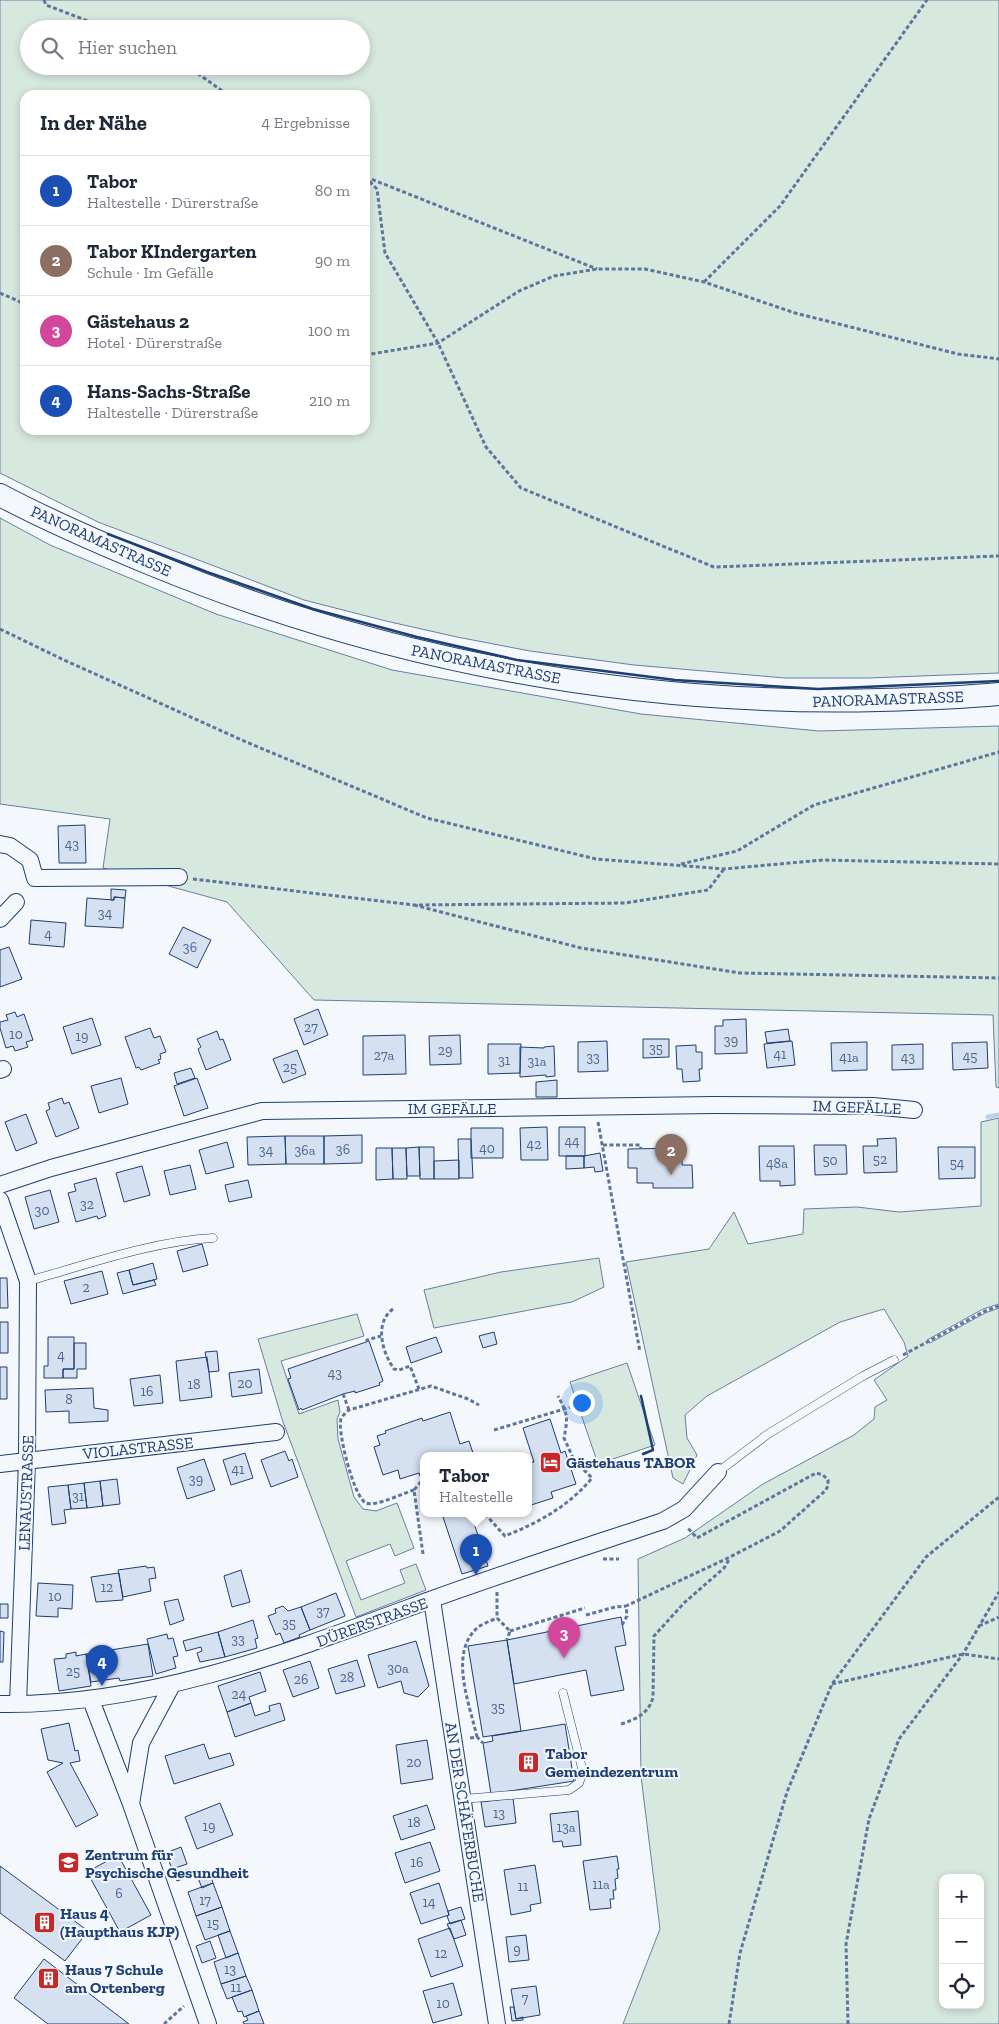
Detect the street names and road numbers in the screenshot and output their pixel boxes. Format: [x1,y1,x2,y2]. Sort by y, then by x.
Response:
street label: PANORAMASTRASSE [28,501,174,581]
street label: PANORAMASTRASSE [410,640,562,688]
street label: PANORAMASTRASSE [812,687,964,711]
street label: IM GEFÄLLE [812,1096,902,1118]
street label: IM GEFÄLLE [408,1099,496,1118]
street label: VIOLASTRASSE [81,1433,194,1463]
street label: LENAUSTRASSE [14,1435,38,1551]
street label: DÜRERSTRASSE [314,1593,430,1651]
street label: AN DER SCHÄFERBUCHE [441,1721,489,1903]

